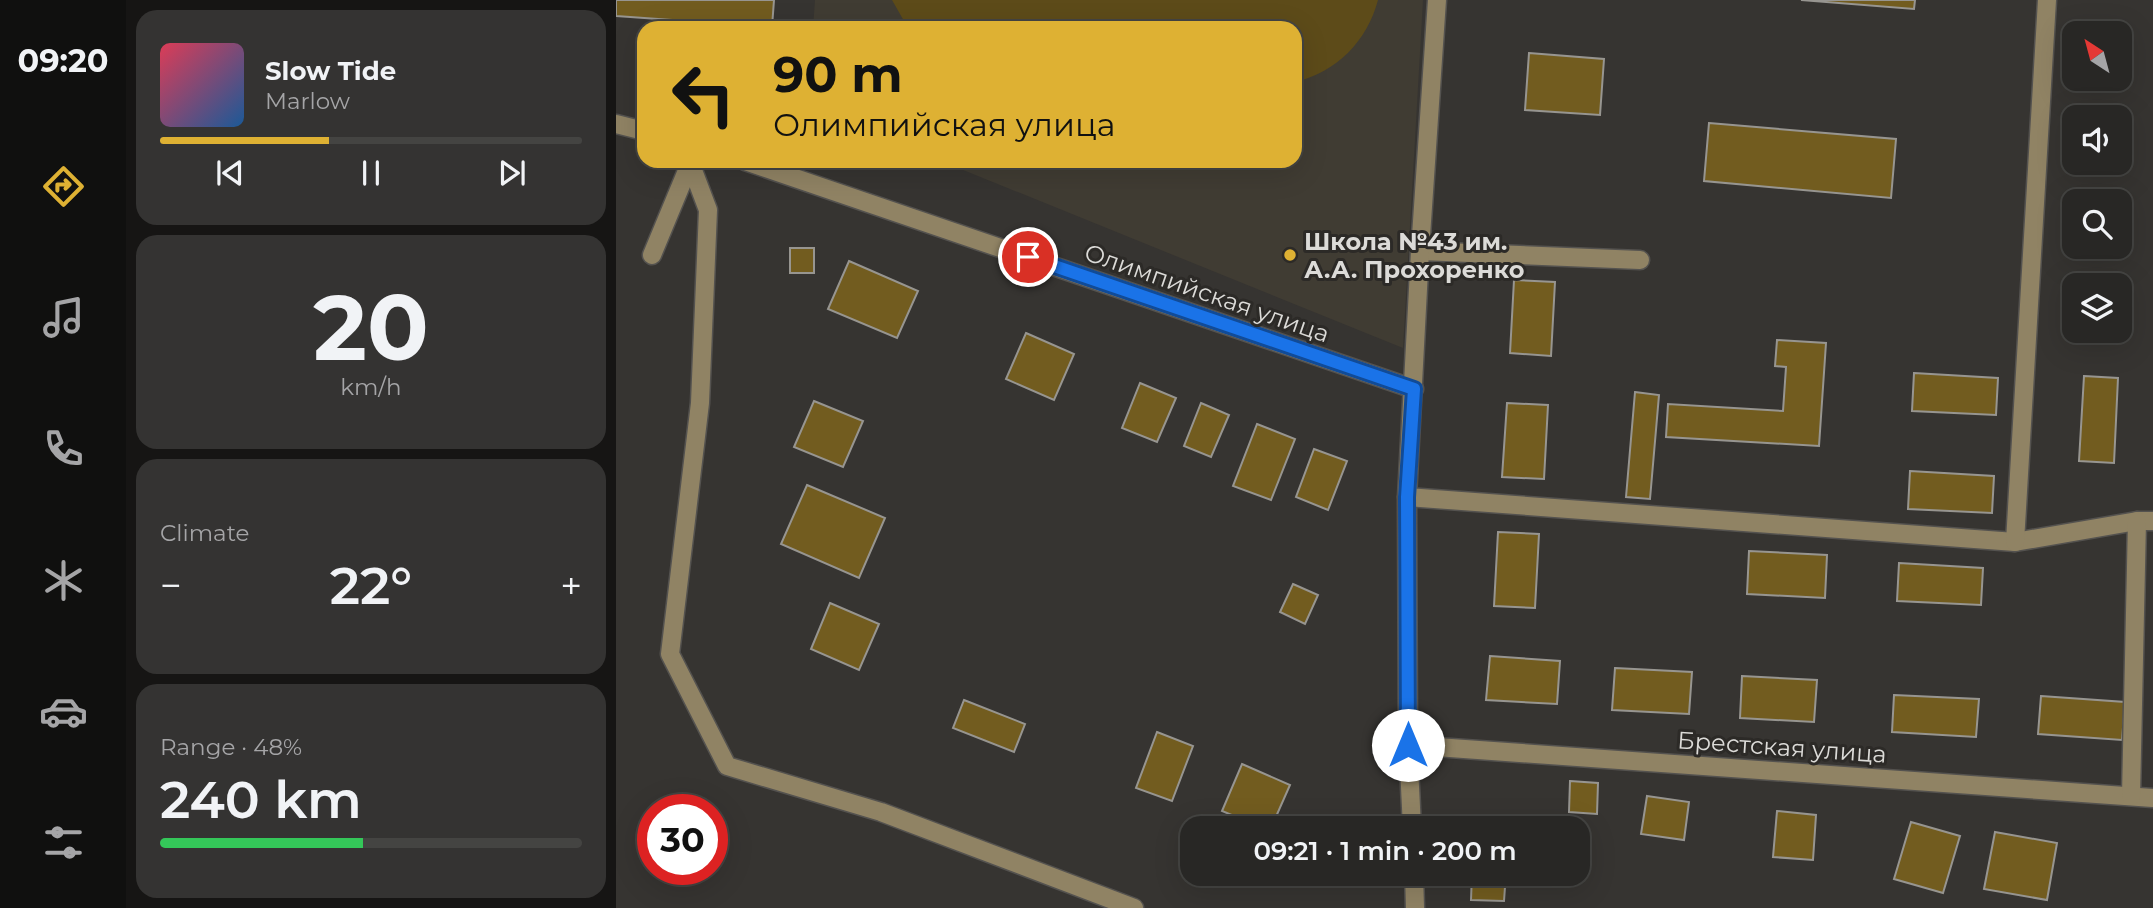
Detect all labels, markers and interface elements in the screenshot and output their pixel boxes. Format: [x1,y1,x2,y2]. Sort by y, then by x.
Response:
north arrow [2062,21,2132,91]
map controls [2062,21,2132,343]
text: 09:20 [17,41,109,80]
text: 90 m [773,45,903,104]
icon: left [658,49,749,140]
text: Slow Tide [265,55,396,87]
text: Marlow [265,87,350,115]
text: Олимпийская улица [773,105,1115,144]
button: sound [2062,105,2132,175]
icon: previous [211,154,249,192]
icon: pause [352,154,390,192]
icon: next [493,154,531,192]
icon: directions [39,162,88,211]
button: search [2062,189,2132,259]
pin [998,227,1058,287]
place label: Школа №43 им. А.А. Прохоренко [1304,227,1525,284]
street label: Олимпийская улица [1081,237,1333,349]
icon: arrive [1009,238,1047,276]
marker: Школа №43 им. А.А. Прохоренко [1282,247,1298,263]
text: 20 [313,272,429,383]
button: layers [2062,273,2132,343]
icon: music [39,293,88,342]
text: km/h [340,373,402,401]
icon: phone [39,424,88,473]
text: Climate [160,519,249,547]
text: 22° [330,554,412,617]
icon: climate [39,556,88,605]
text: − [160,562,182,609]
text: + [560,562,582,609]
icon: car [39,687,88,736]
position arrow [1371,708,1445,782]
street label: Брестская улица [1676,725,1888,769]
text: Range · 48% [160,733,302,761]
text: 240 km [160,768,362,831]
speed limit sign: 30 [637,794,728,885]
icon: filters [39,818,88,867]
text: 09:21 · 1 min · 200 m [1253,835,1517,867]

